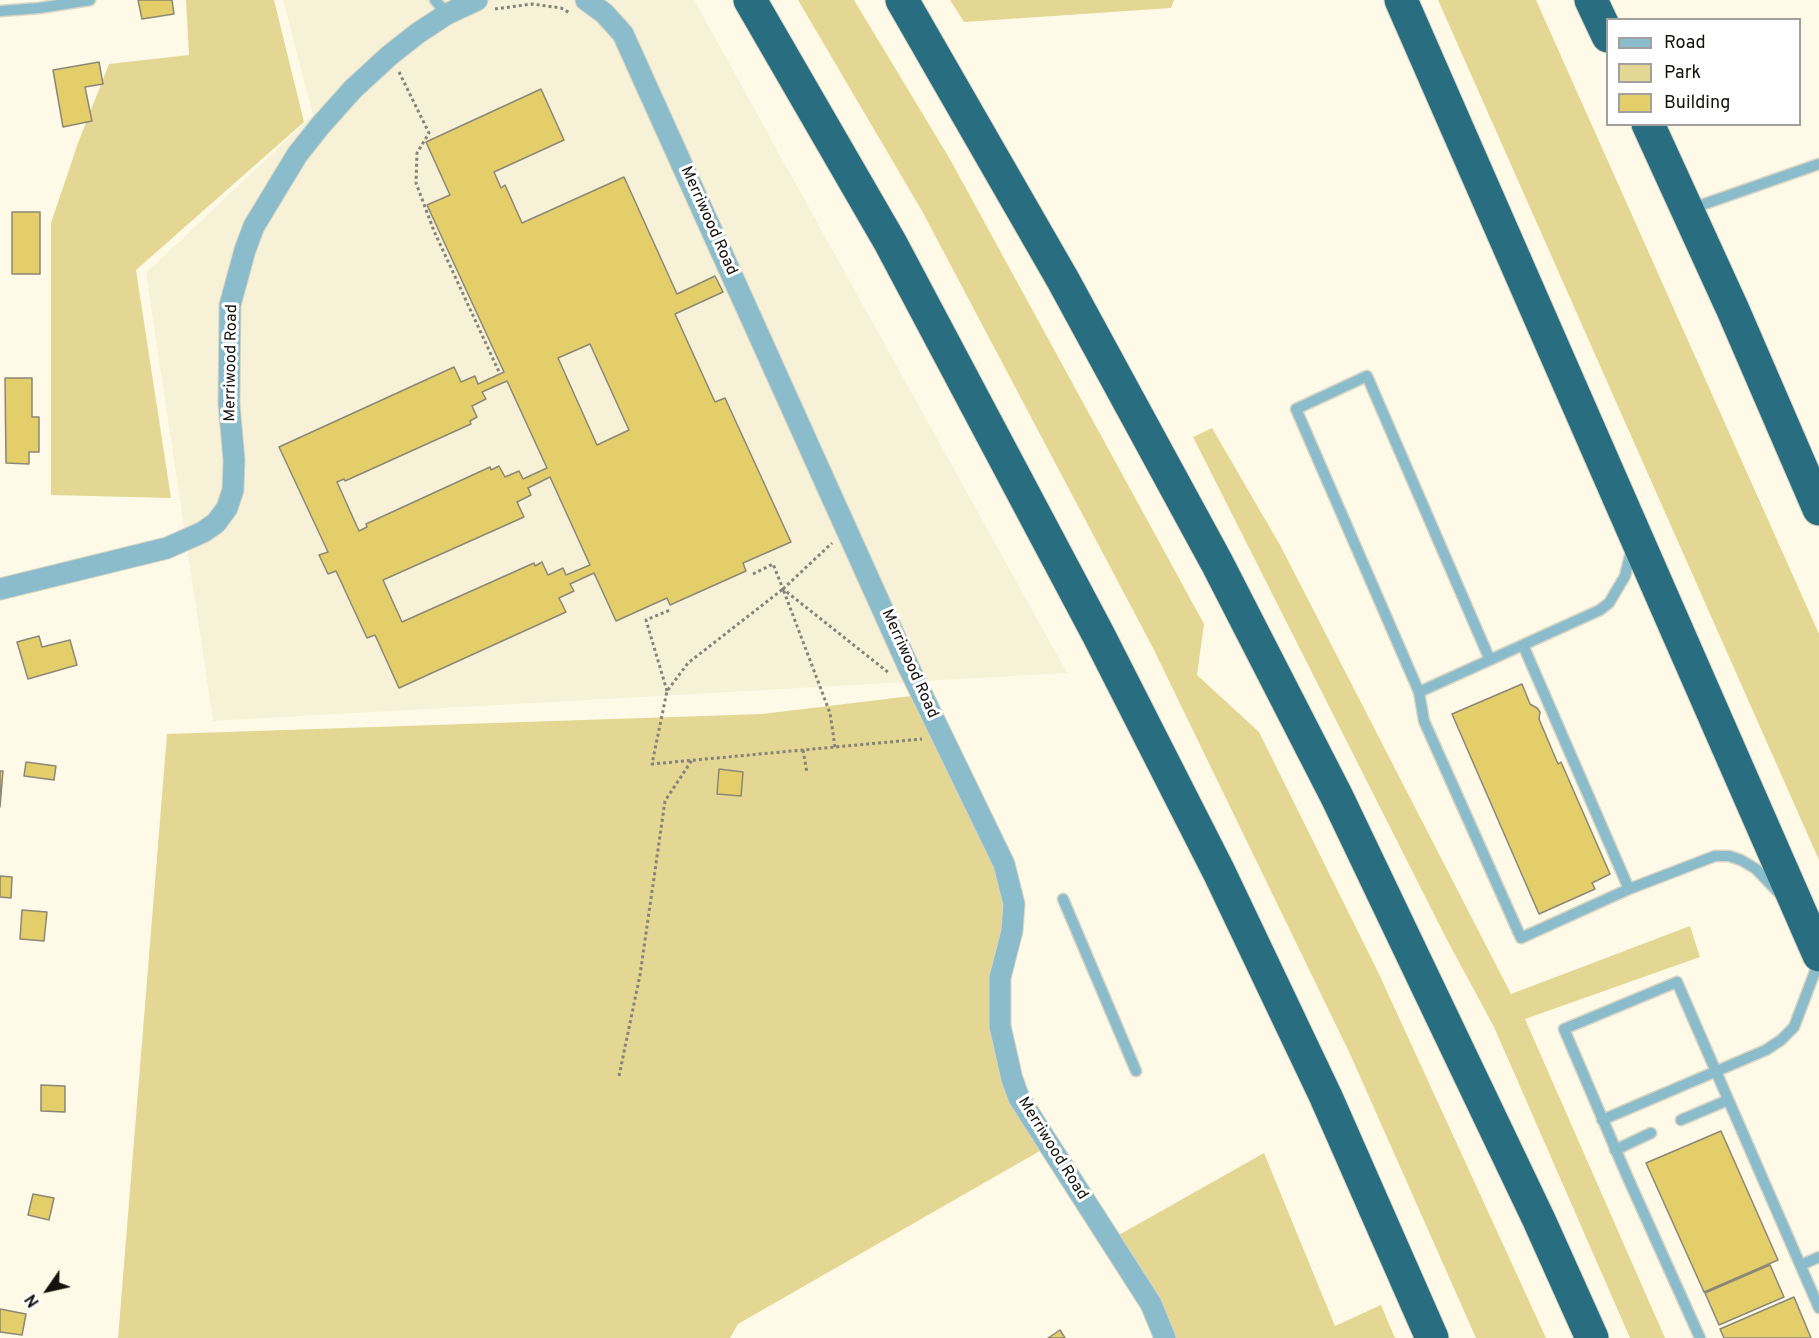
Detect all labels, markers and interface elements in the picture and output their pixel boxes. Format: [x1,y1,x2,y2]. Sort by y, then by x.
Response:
legend [1606,18,1801,126]
text: Road [1664,32,1706,55]
text: Park [1664,62,1701,85]
text: Building [1664,92,1730,115]
street label: Merriwood Road [675,163,741,279]
street label: Merriwood Road [221,304,243,422]
street label: Merriwood Road [876,606,942,722]
street label: Merriwood Road [1013,1094,1091,1204]
north arrow [18,1260,78,1320]
text: N [22,1290,45,1310]

